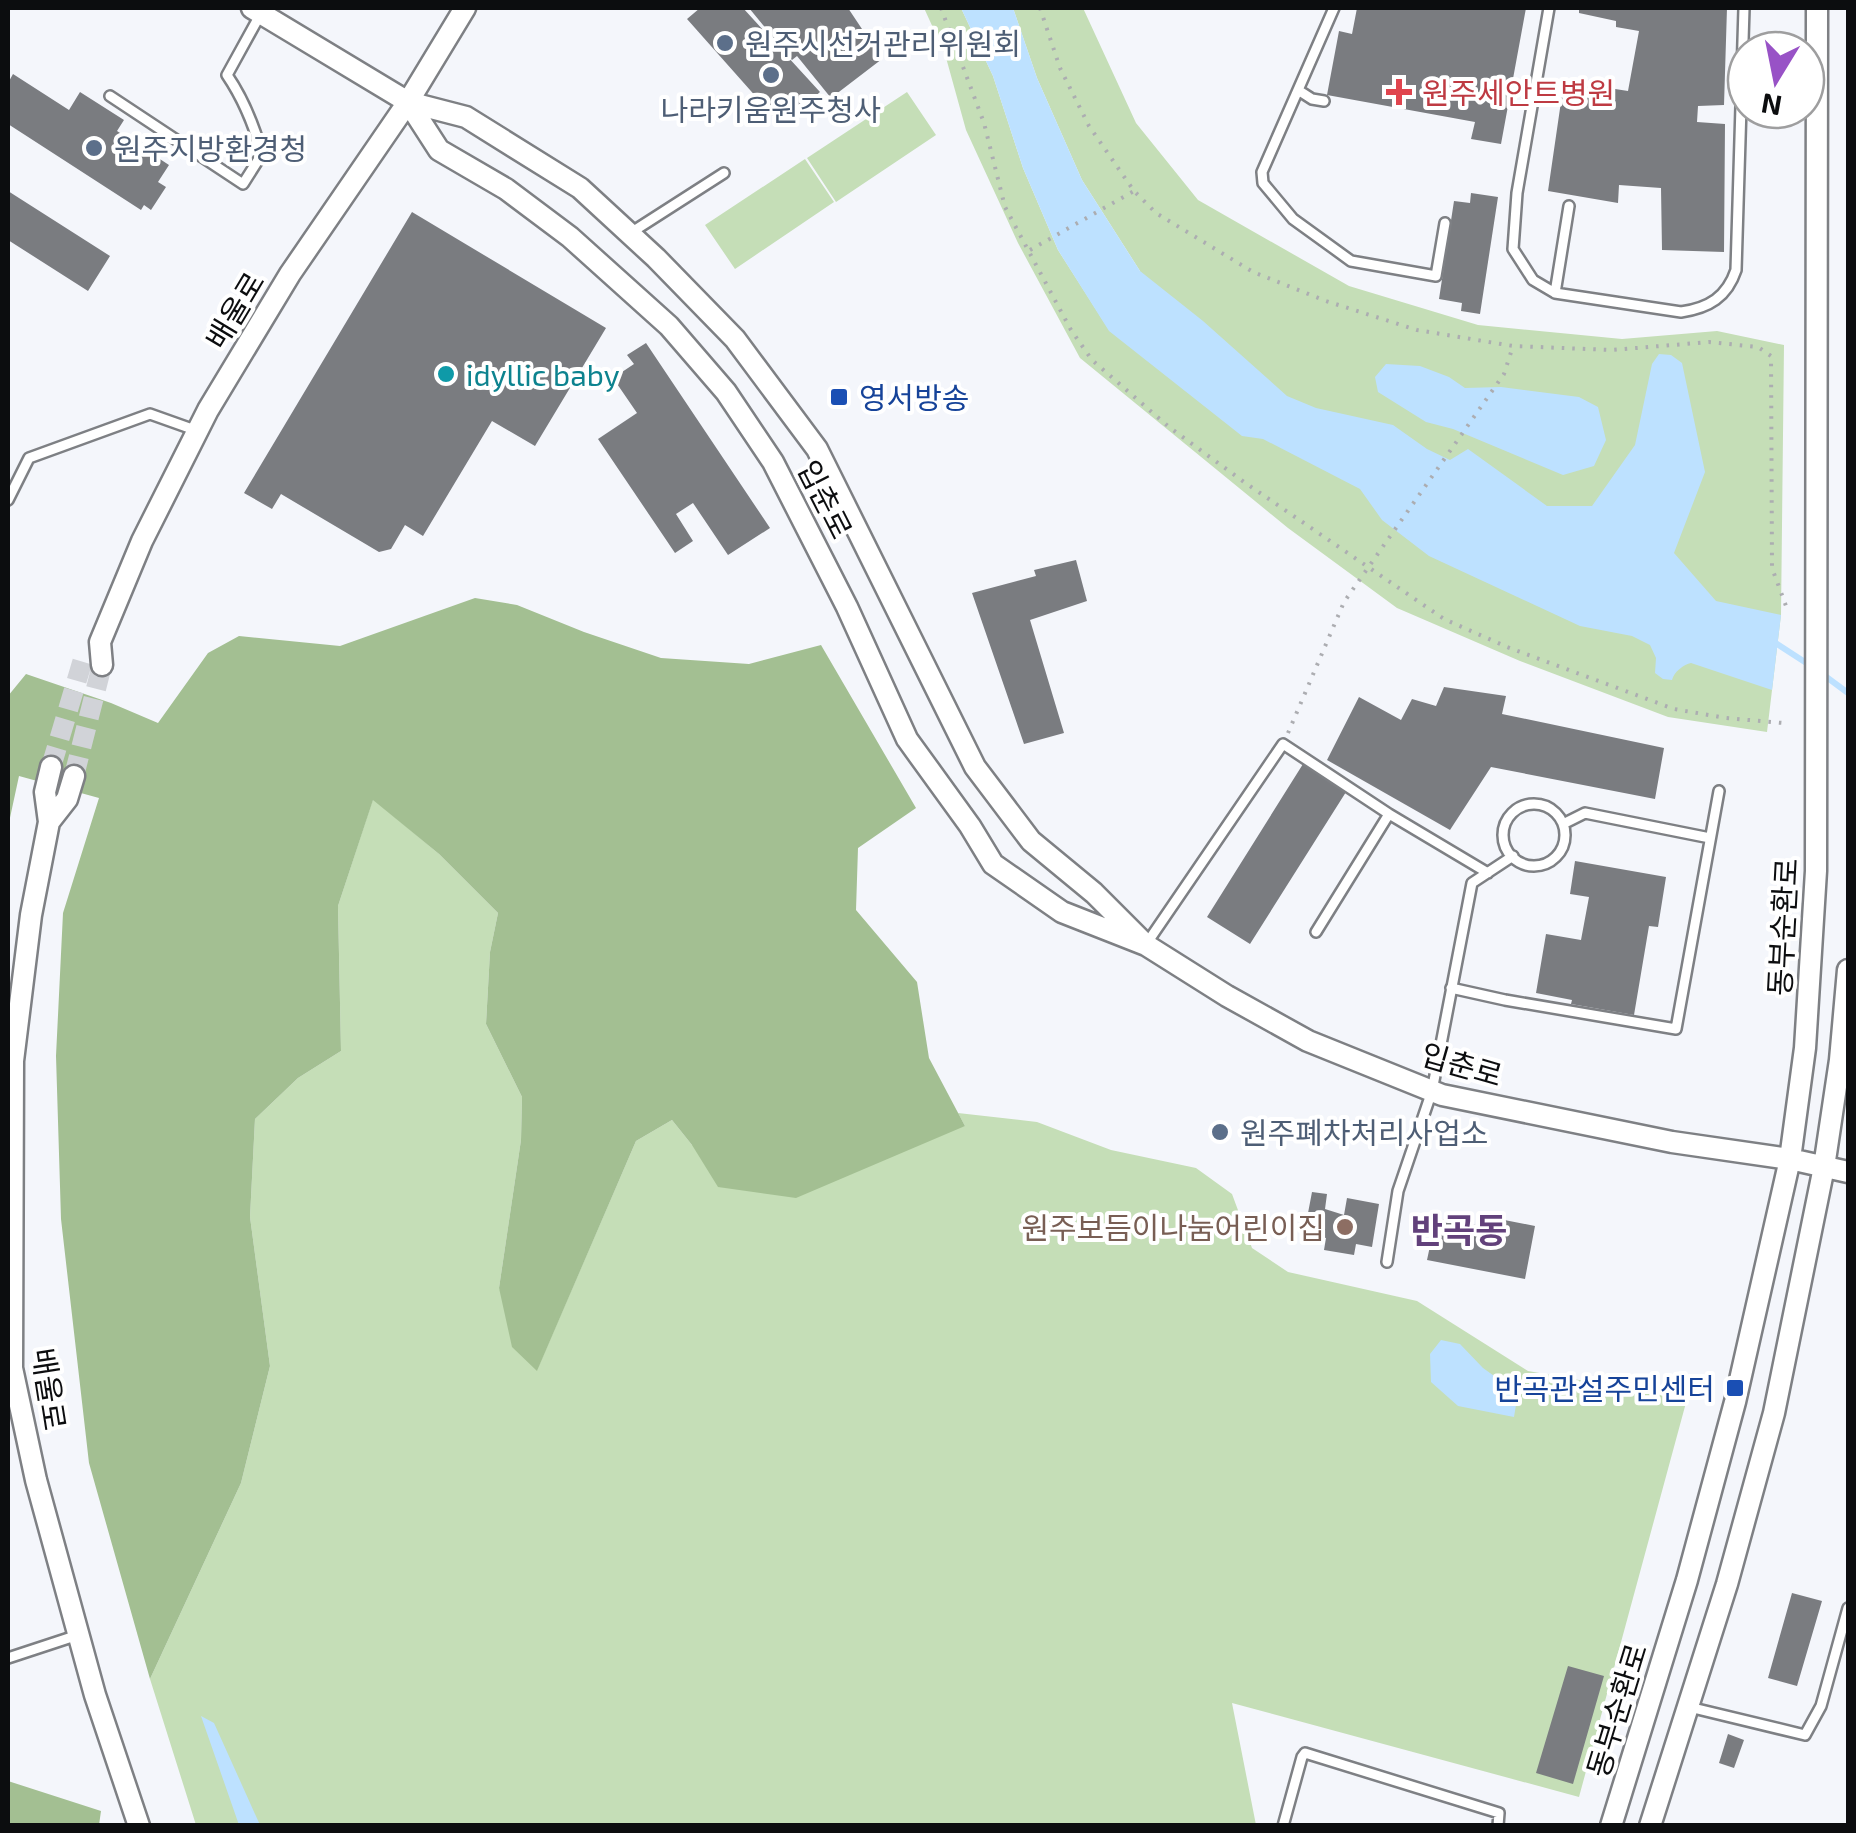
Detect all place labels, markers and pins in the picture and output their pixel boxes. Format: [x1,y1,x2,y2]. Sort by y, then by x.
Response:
place label: 원주시선거관리위원회 [745,25,1021,61]
marker: 원주시선거관리위원회 [714,32,736,54]
marker: 나라키움원주청사 [760,64,782,86]
place label: 원주세안트병원 [1422,74,1615,110]
marker: 원주세안트병원 [1386,79,1412,105]
place label: 나라키움원주청사 [661,91,881,127]
place label: 원주지방환경청 [114,130,307,166]
marker: 원주지방환경청 [83,137,105,159]
place label: idyllic baby [466,356,620,392]
marker: idyllic baby [435,363,457,385]
place label: 영서방송 [859,379,969,415]
marker: 영서방송 [828,386,850,408]
place label: 원주폐차처리사업소 [1240,1114,1488,1150]
marker: 원주폐차처리사업소 [1209,1121,1231,1143]
place label: 원주보듬이나눔어린이집 [1021,1209,1325,1245]
marker: 원주보듬이나눔어린이집 [1334,1216,1356,1238]
place label: 반곡관설주민센터 [1494,1370,1715,1406]
marker: 반곡관설주민센터 [1724,1377,1746,1399]

